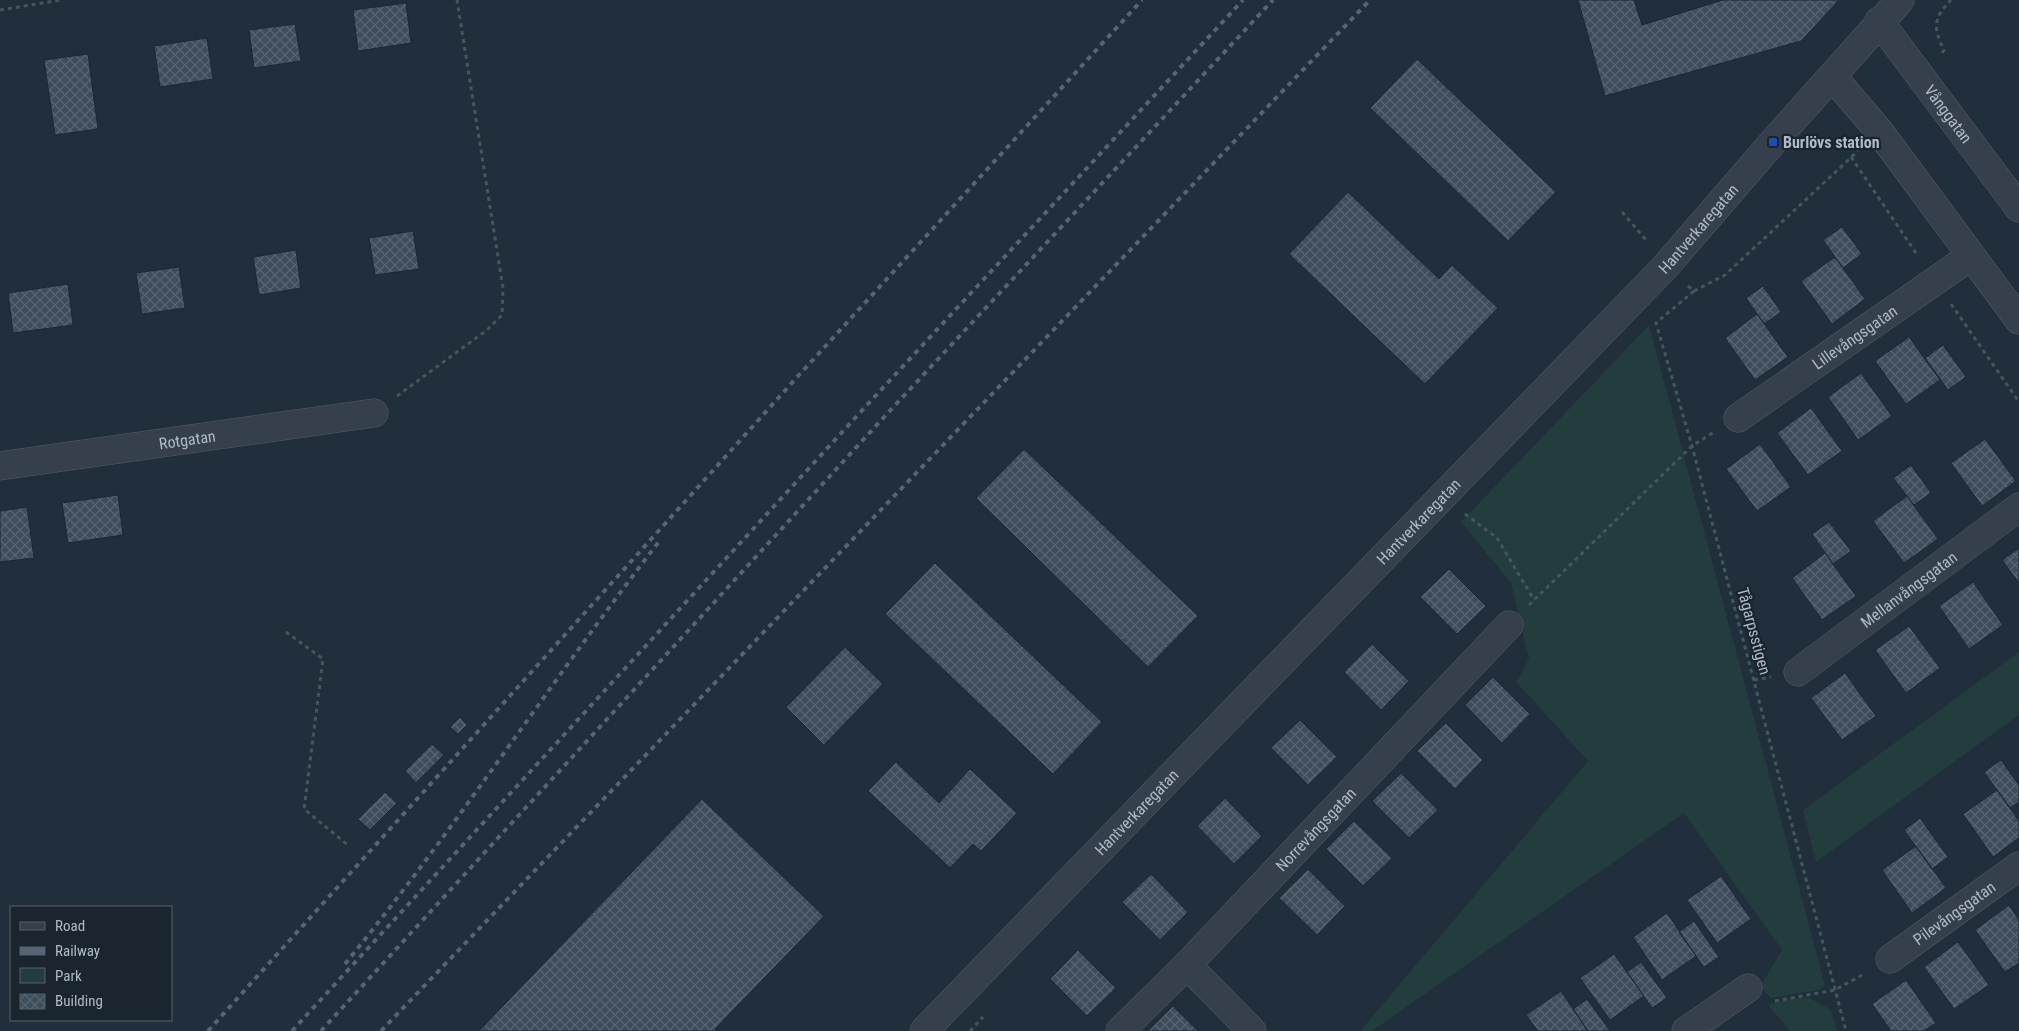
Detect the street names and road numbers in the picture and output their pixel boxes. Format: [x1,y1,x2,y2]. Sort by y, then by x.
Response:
street label: Vånggatan [1921,81,1976,147]
street label: Hantverkaregatan [1654,180,1742,277]
street label: Lillevångsgatan [1808,301,1901,373]
street label: Rotgatan [158,426,217,453]
street label: Hantverkaregatan [1372,475,1464,568]
street label: Mellanvångsgatan [1857,547,1961,632]
street label: Tågarpsstigen [1733,585,1775,677]
street label: Hantverkaregatan [1091,765,1182,859]
street label: Norrevångsgatan [1272,784,1360,875]
street label: Pilevångsgatan [1909,877,1999,949]

